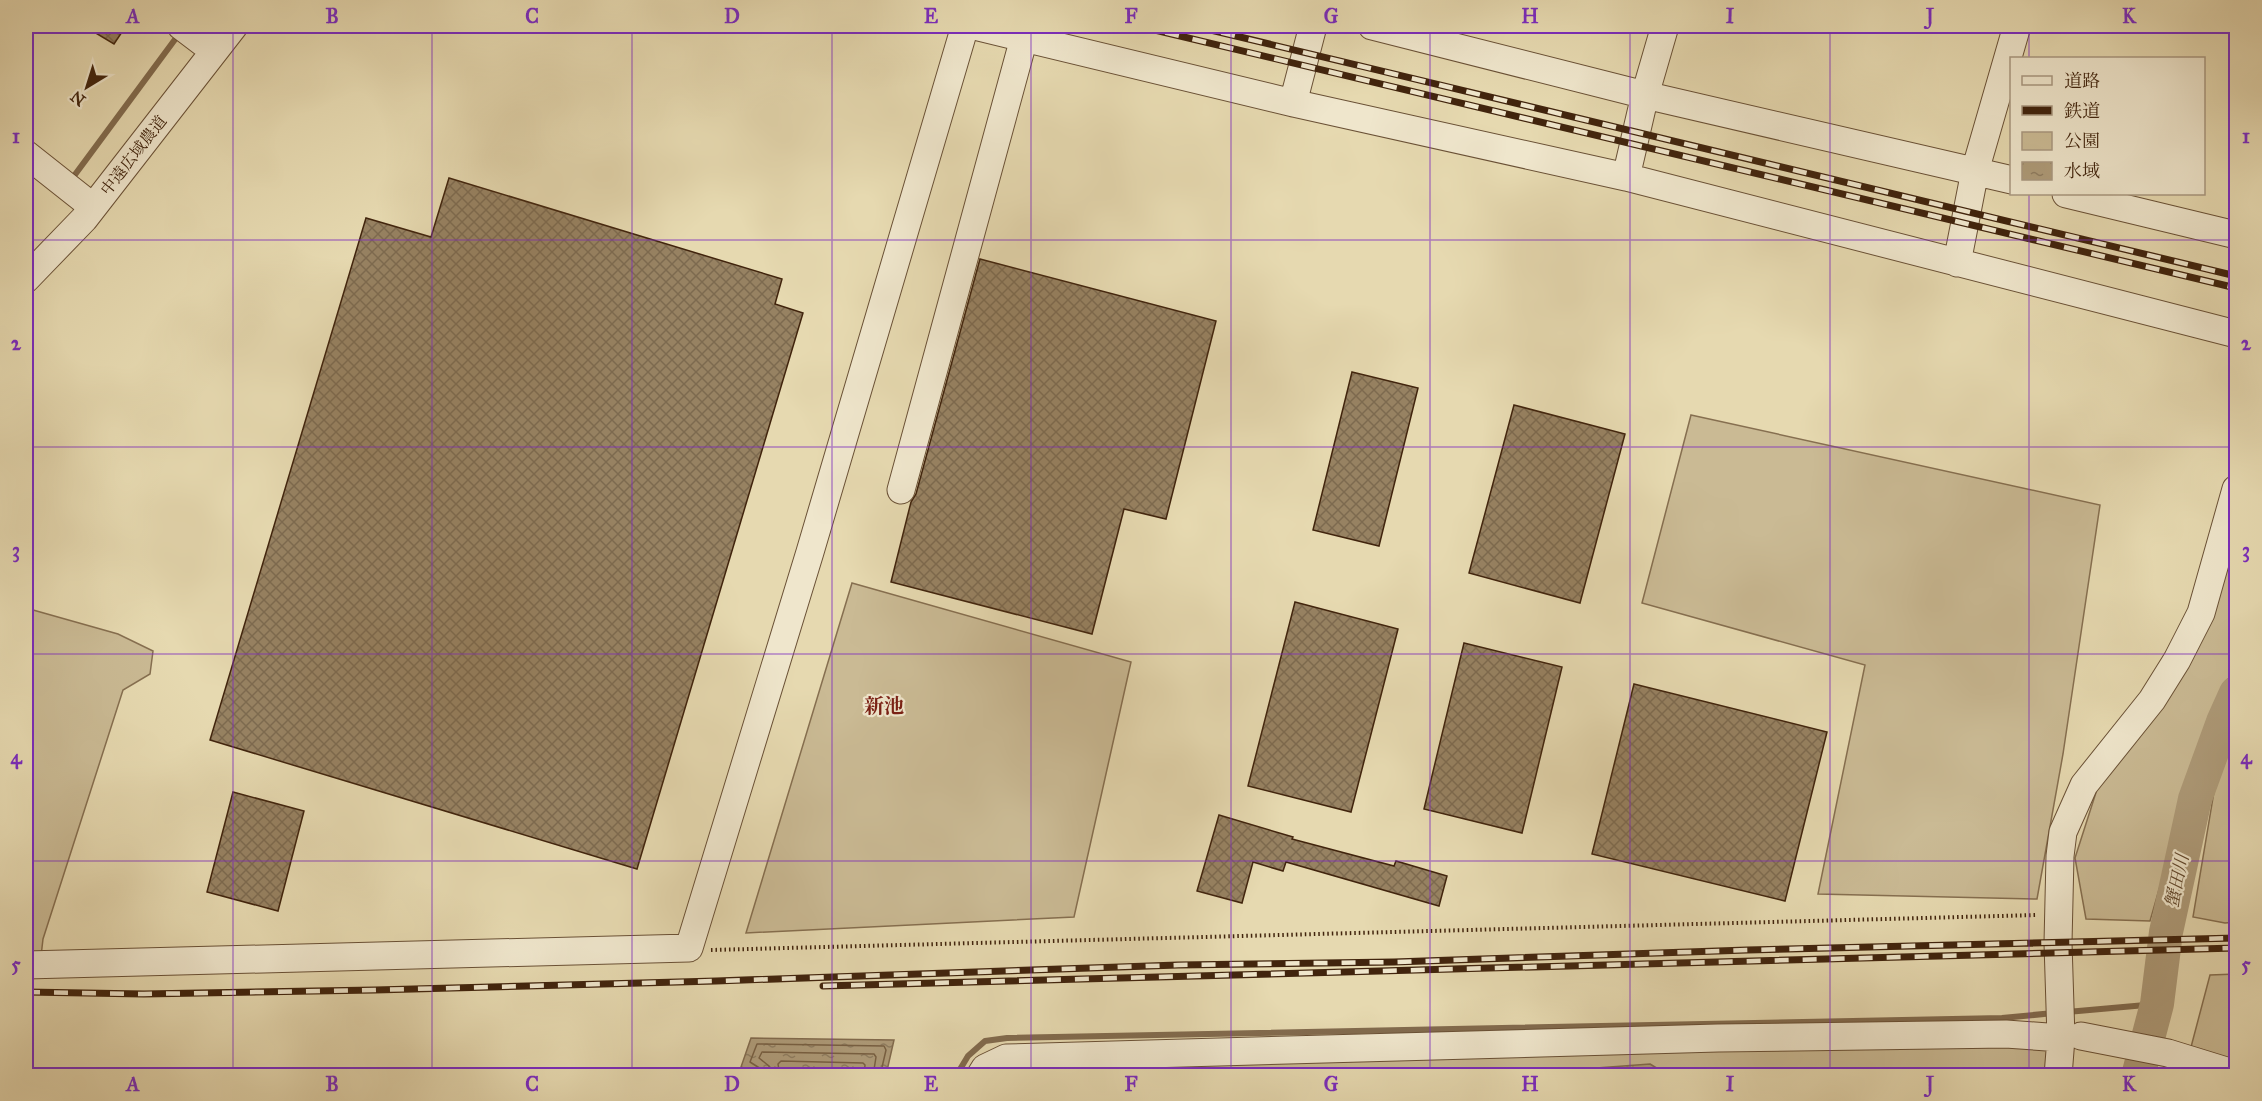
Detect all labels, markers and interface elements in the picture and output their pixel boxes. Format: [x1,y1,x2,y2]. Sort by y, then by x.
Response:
text: A [124,4,140,28]
text: B [325,4,339,28]
text: C [525,4,539,28]
text: D [724,4,740,28]
text: E [924,4,939,28]
text: F [1124,4,1138,28]
text: G [1324,4,1339,28]
text: H [1521,4,1539,28]
text: I [1726,4,1735,28]
text: J [1923,4,1935,30]
text: K [2122,4,2137,28]
north arrow [57,57,117,117]
legend [2010,57,2205,195]
text: 道路 [2064,70,2100,92]
text: N [67,87,89,110]
text: 鉄道 [2064,100,2100,122]
street label: 中遠広域農道 [96,112,170,199]
text: 1 [12,124,20,148]
text: 1 [2242,124,2250,148]
text: 公園 [2064,130,2100,152]
text: 水域 [2064,160,2100,182]
text: 2 [11,331,22,355]
text: 2 [2241,331,2252,355]
text: 3 [12,538,20,563]
text: 3 [2242,538,2250,563]
district label: 新池 [864,694,904,718]
text: 4 [10,745,22,770]
text: 4 [2240,745,2252,770]
water label: 蟹田川 [2161,850,2194,910]
text: 5 [11,952,21,976]
text: 5 [2241,952,2251,976]
text: A [124,1072,140,1096]
text: B [325,1072,339,1096]
text: C [525,1072,539,1096]
text: D [724,1072,740,1096]
text: E [924,1072,939,1096]
text: F [1124,1072,1138,1096]
text: G [1324,1072,1339,1096]
text: H [1521,1072,1539,1096]
text: I [1726,1072,1735,1096]
text: J [1923,1072,1935,1098]
text: K [2122,1072,2137,1096]

